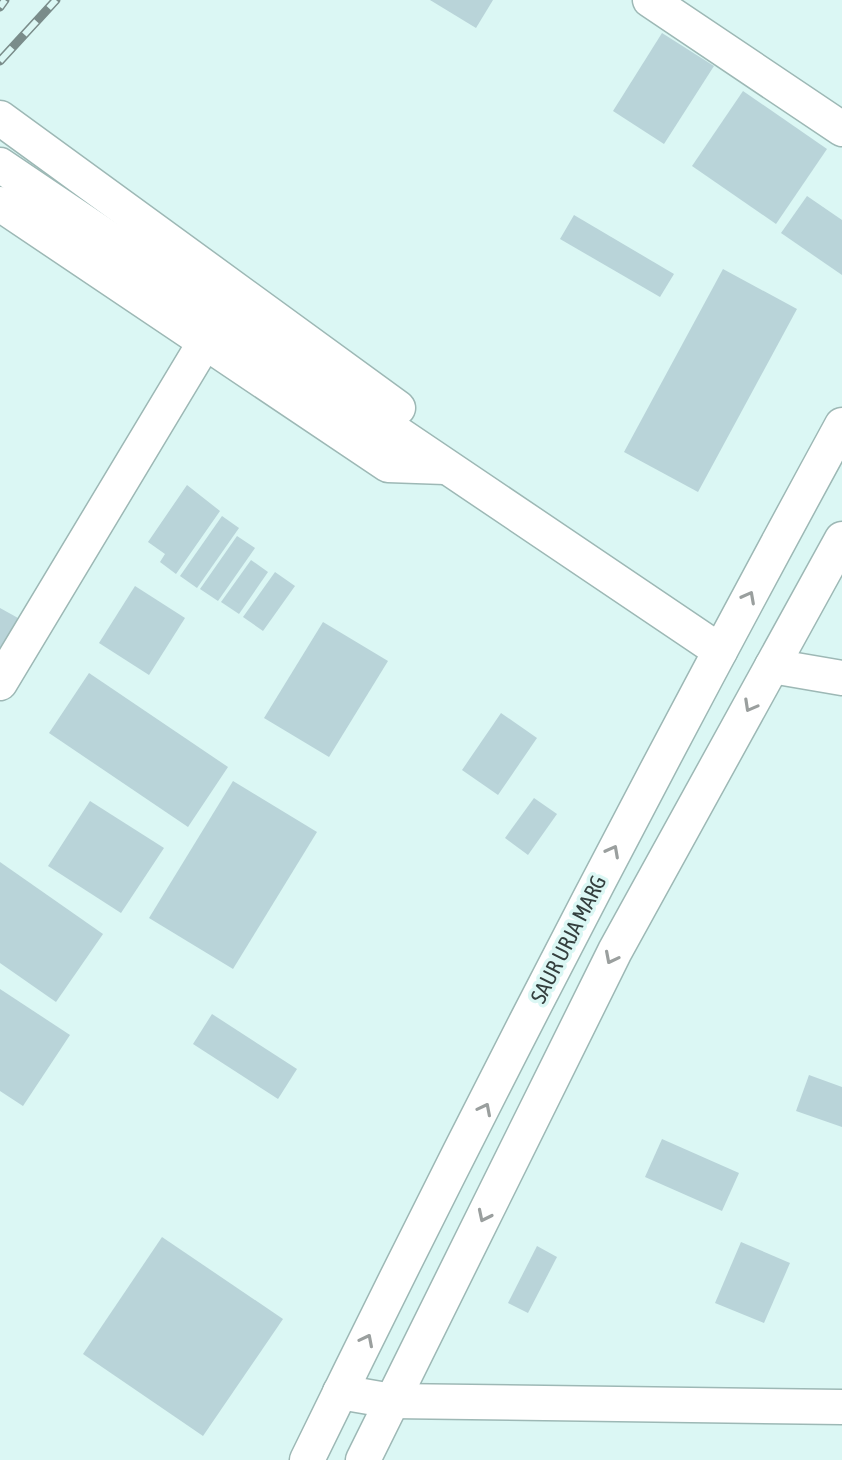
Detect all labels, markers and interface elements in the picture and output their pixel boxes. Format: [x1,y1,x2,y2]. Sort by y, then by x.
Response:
one-way arrow [739,590,754,605]
one-way arrow [744,697,760,711]
one-way arrow [604,844,619,859]
street label: SAUR URJA MARG [525,871,611,1007]
one-way arrow [606,950,621,965]
one-way arrow [475,1102,491,1117]
one-way arrow [477,1208,493,1222]
one-way arrow [357,1334,372,1349]

